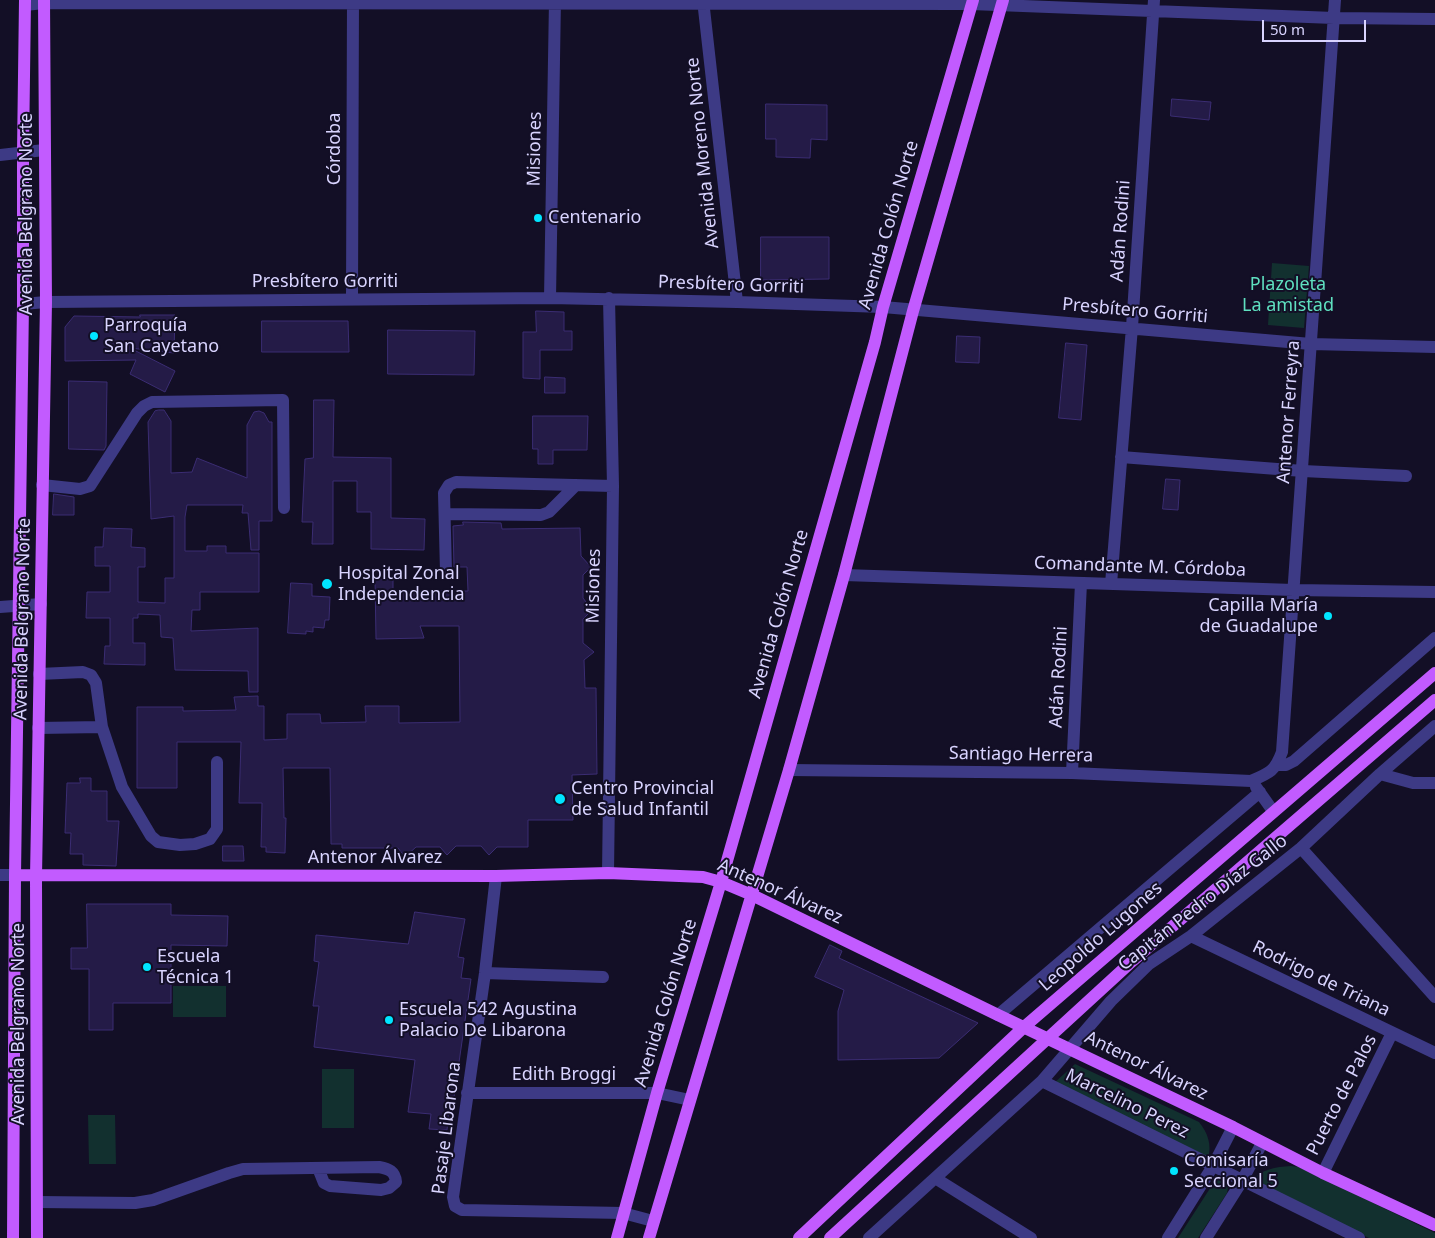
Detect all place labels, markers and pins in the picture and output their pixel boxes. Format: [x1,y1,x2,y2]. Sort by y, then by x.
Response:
place label: Centenario [548,207,641,229]
marker: Centenario [532,212,544,224]
place label: Parroquía San Cayetano [104,315,219,358]
marker: Parroquía San Cayetano [88,330,100,342]
place label: Hospital Zonal Independencia [338,563,465,606]
marker: Hospital Zonal Independencia [320,577,334,591]
place label: Capilla María de Guadalupe [1200,595,1318,638]
marker: Capilla María de Guadalupe [1322,610,1334,622]
place label: Centro Provincial de Salud Infantil [571,778,714,821]
marker: Centro Provincial de Salud Infantil [553,792,567,806]
place label: Escuela Técnica 1 [157,946,234,989]
marker: Escuela Técnica 1 [141,961,153,973]
place label: Escuela 542 Agustina Palacio De Libarona [399,999,577,1042]
marker: Escuela 542 Agustina Palacio De Libarona [383,1014,395,1026]
place label: Comisaría Seccional 5 [1184,1150,1278,1192]
marker: Comisaría Seccional 5 [1168,1165,1180,1177]

